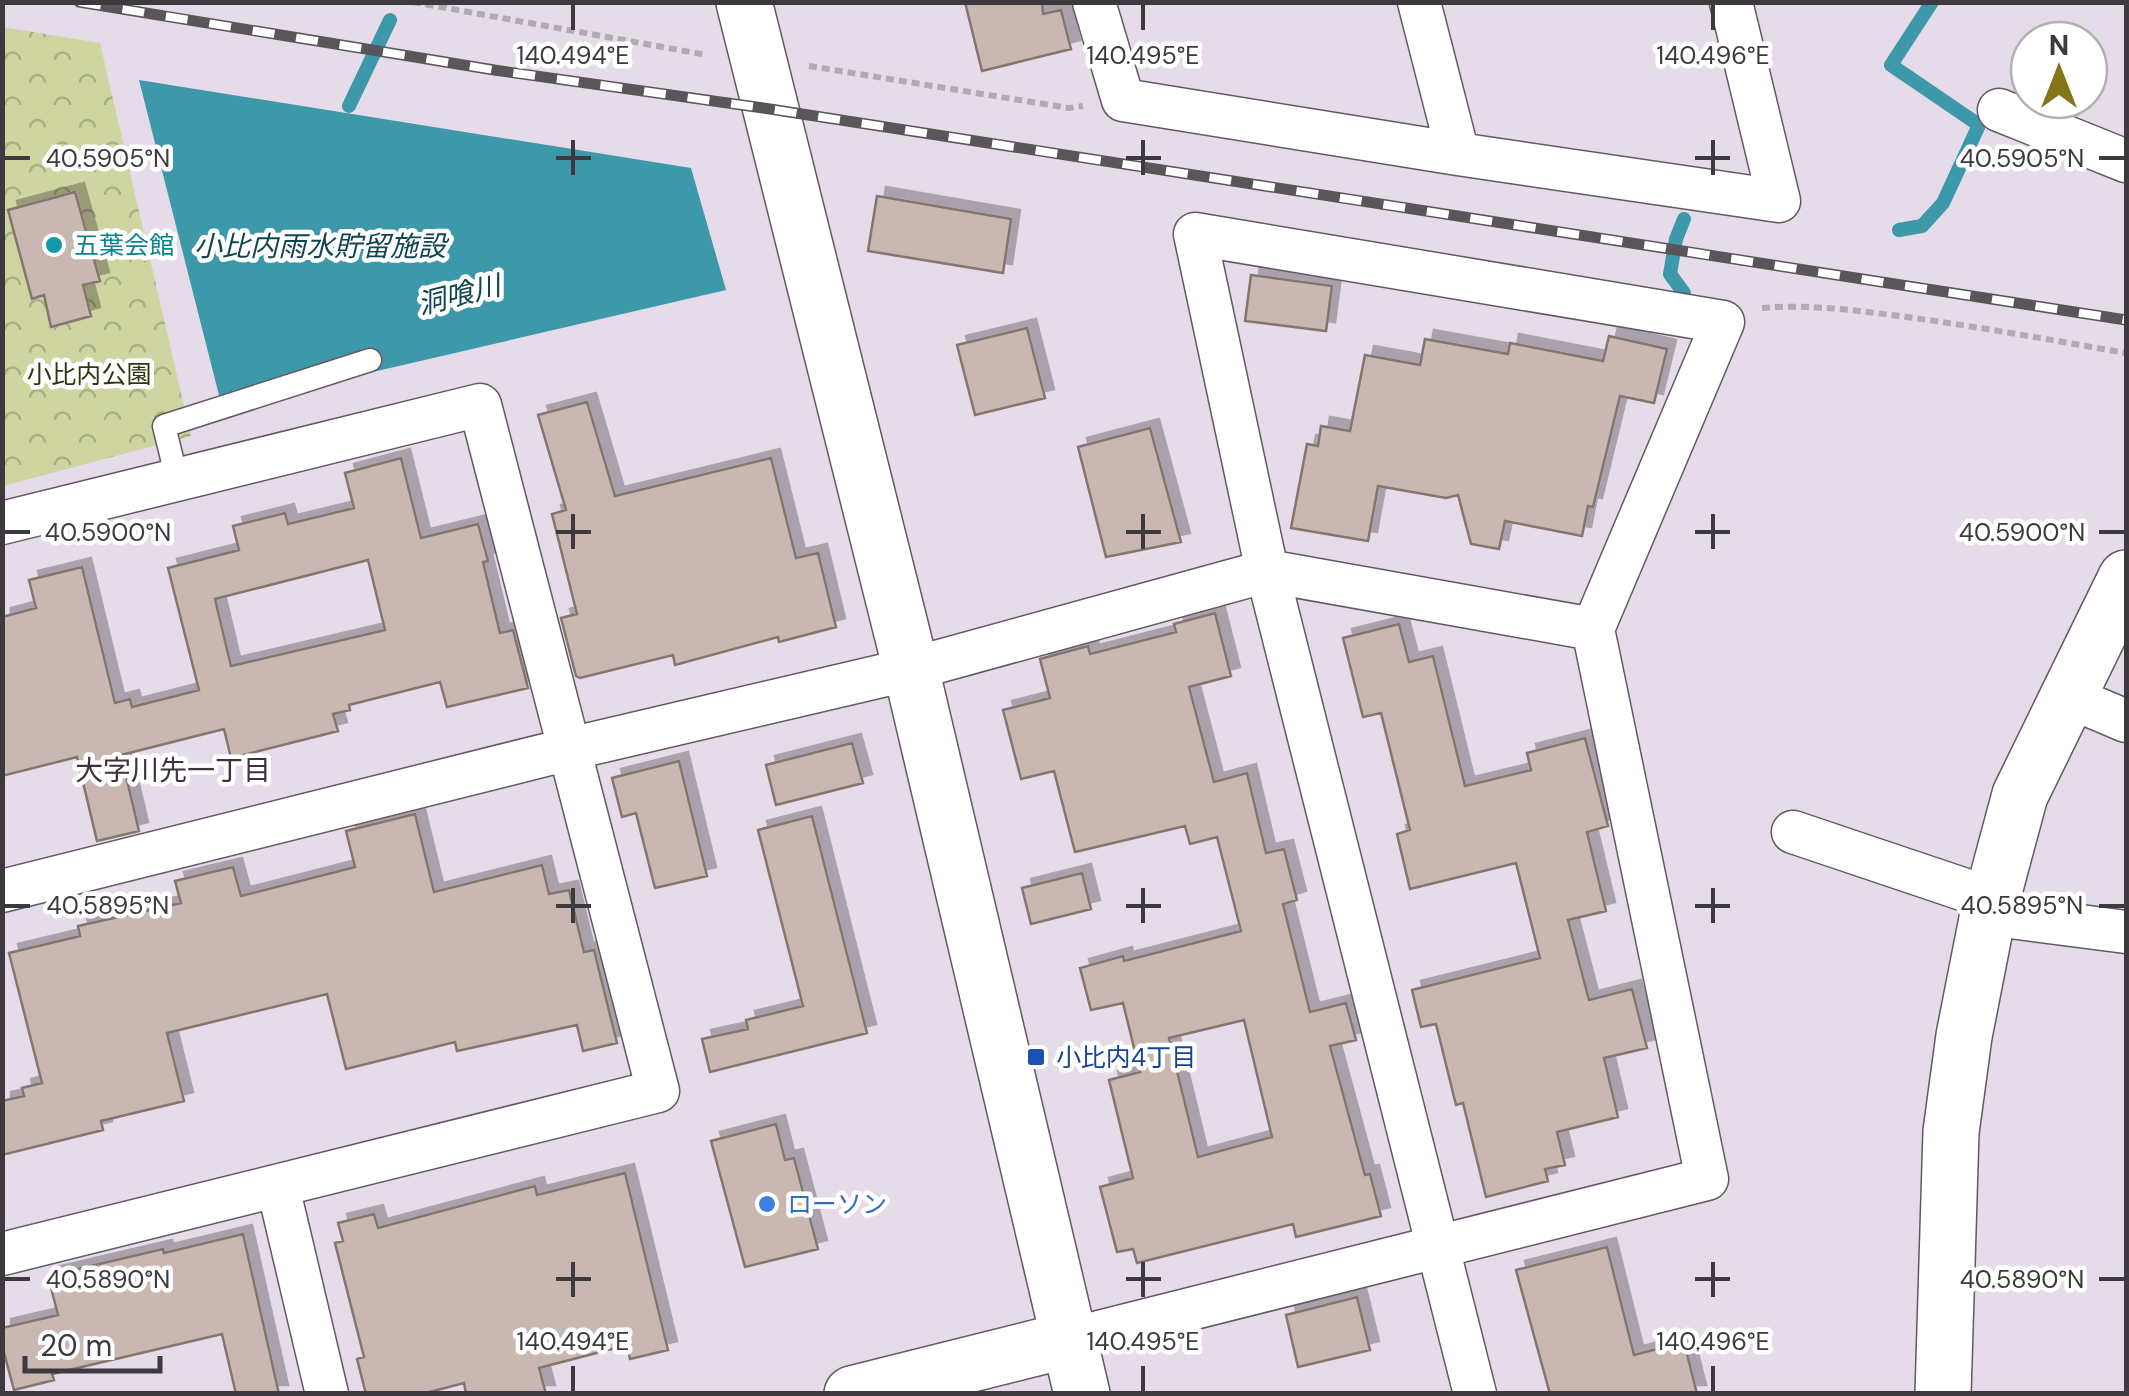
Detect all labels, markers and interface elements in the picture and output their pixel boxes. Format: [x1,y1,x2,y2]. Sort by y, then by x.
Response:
north arrow [2009,20,2109,120]
text: N [2049,27,2069,64]
text: 140.494°E [517,39,629,72]
text: 140.495°E [1087,39,1199,72]
text: 140.496°E [1656,39,1770,72]
text: 40.5905°N [46,142,170,175]
text: 40.5905°N [1960,142,2084,175]
water label: 小比内雨水貯留施設 [194,228,450,265]
place label: 五葉会館 [74,229,174,262]
marker: 五葉会館 [43,234,65,256]
water label: 洞喰川 [414,266,507,323]
park label: 小比内公園 [26,358,152,391]
text: 40.5900°N [45,516,171,549]
text: 40.5900°N [1959,516,2085,549]
district label: 大字川先一丁目 [75,752,271,789]
text: 40.5895°N [47,889,169,922]
text: 40.5895°N [1961,889,2083,922]
place label: 小比内4丁目 [1056,1041,1196,1074]
marker: 小比内4丁目 [1025,1046,1047,1068]
place label: ローソン [787,1188,887,1221]
marker: ローソン [756,1193,778,1215]
text: 40.5890°N [46,1263,170,1296]
text: 40.5890°N [1960,1263,2084,1296]
scale bar [25,1311,160,1373]
text: 140.494°E [517,1325,629,1358]
text: 140.495°E [1087,1325,1199,1358]
text: 140.496°E [1656,1325,1770,1358]
text: 20 m [40,1326,112,1365]

